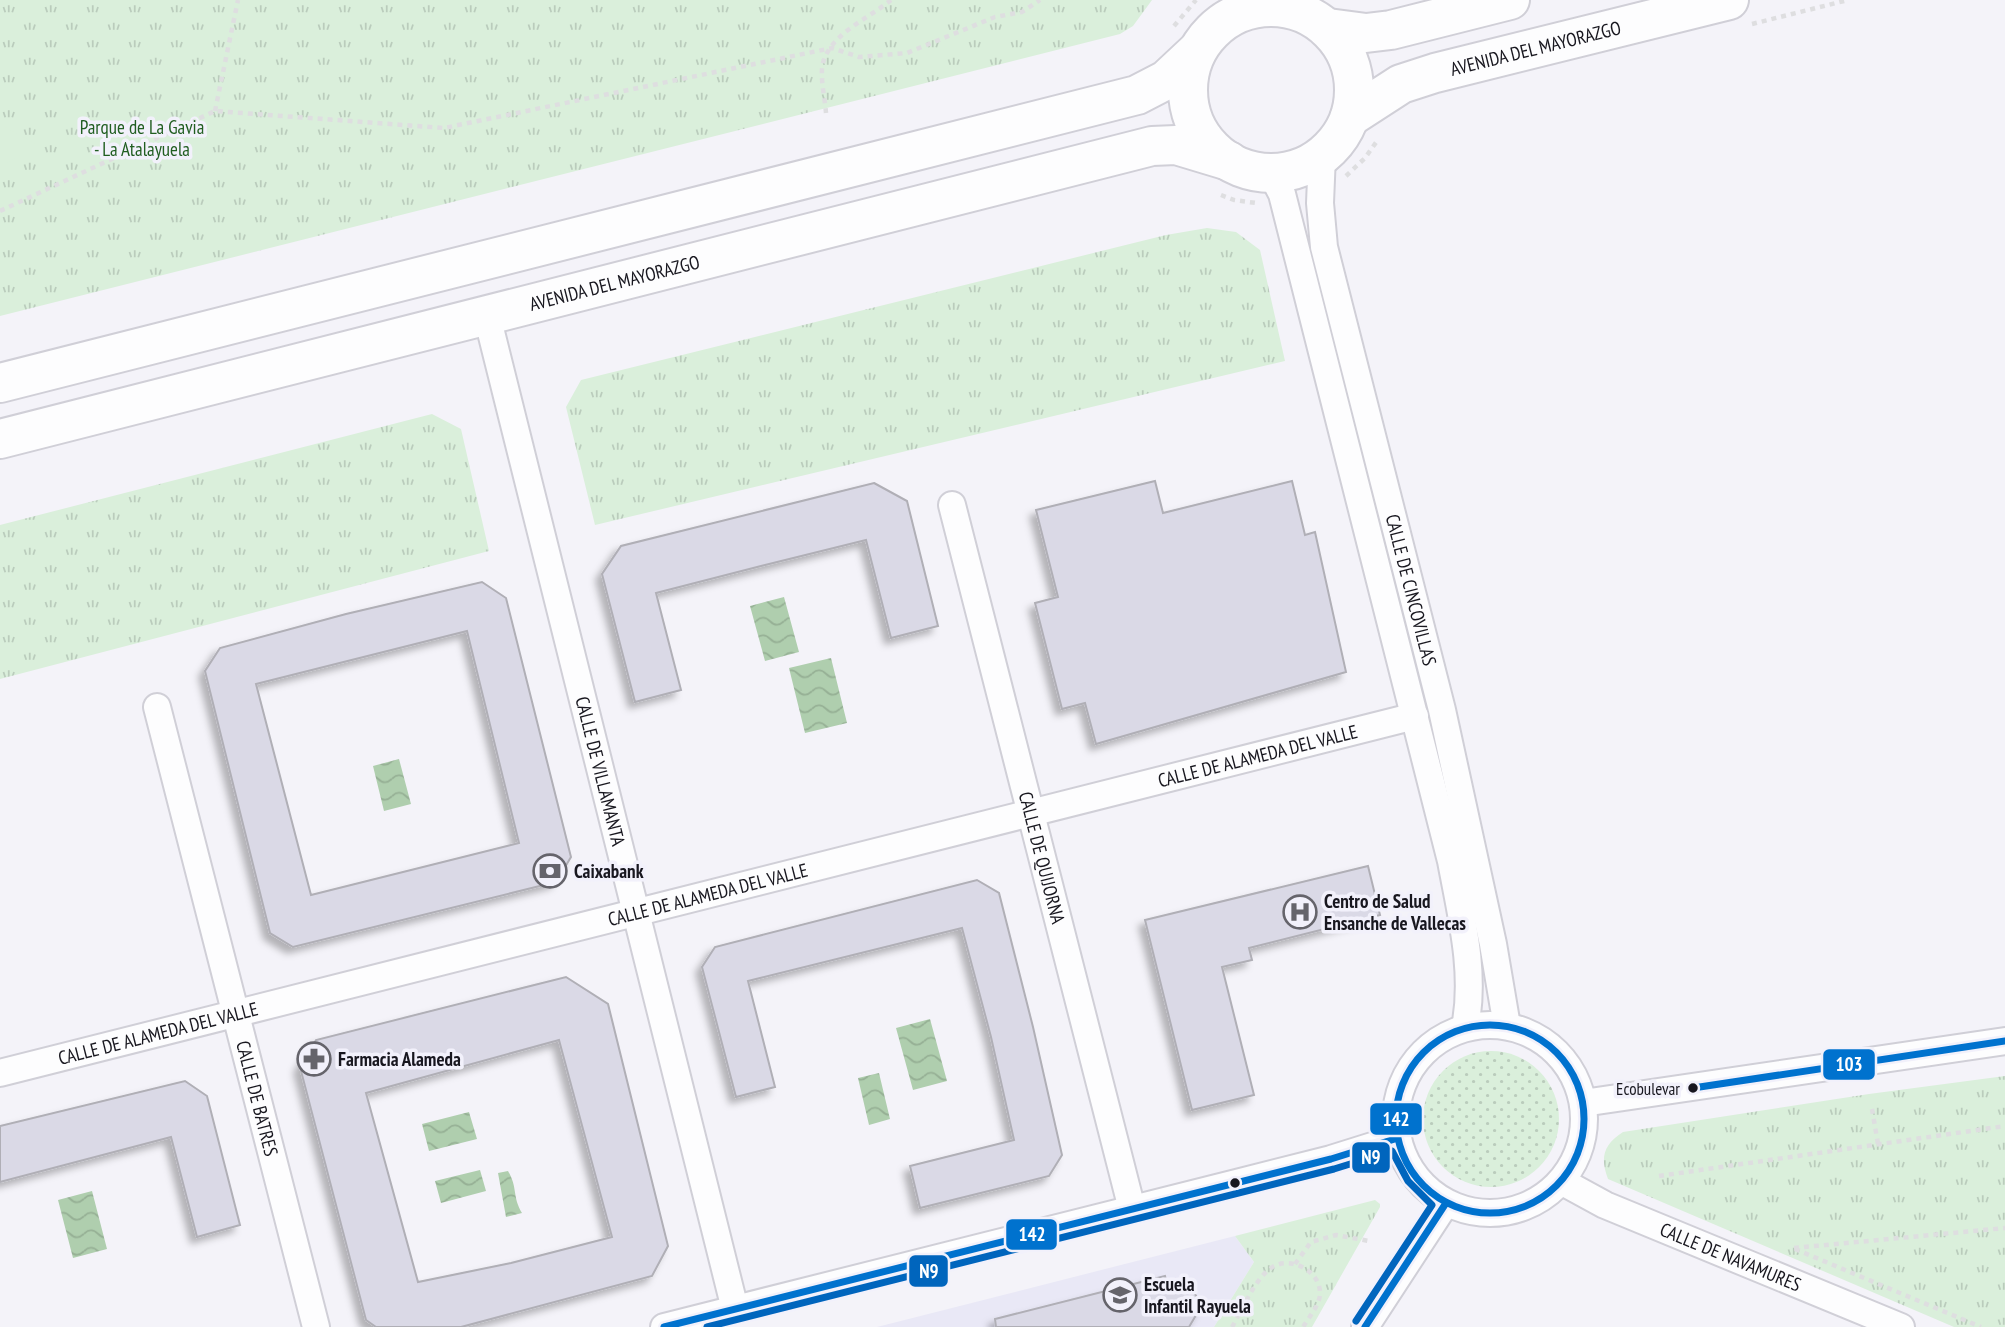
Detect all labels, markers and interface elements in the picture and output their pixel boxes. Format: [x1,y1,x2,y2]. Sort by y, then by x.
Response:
street label: AVENIDA DEL MAYORAZGO [1448,15,1623,81]
park label: Parque de La Gavia - La Atalayuela [80,115,204,161]
street label: AVENIDA DEL MAYORAZGO [527,250,702,316]
street label: CALLE DE CINCOVILLAS [1381,512,1442,668]
street label: CALLE DE VILLAMANTA [570,694,631,848]
street label: CALLE DE ALAMEDA DEL VALLE [1155,719,1360,792]
street label: CALLE DE QUIJORNA [1014,789,1071,926]
bank icon: Caixabank [531,852,569,890]
street label: CALLE DE ALAMEDA DEL VALLE [605,858,810,931]
place label: Caixabank [574,859,644,883]
place label: Centro de Salud Ensanche de Vallecas [1324,889,1466,935]
hospital icon: Centro de Salud Ensanche de Vallecas [1281,893,1319,931]
street label: CALLE DE ALAMEDA DEL VALLE [56,996,260,1070]
street label: CALLE DE BATRES [231,1038,284,1159]
pharmacy icon: Farmacia Alameda [295,1040,333,1078]
place label: Farmacia Alameda [338,1047,461,1071]
line badge: 103 [1822,1048,1876,1081]
text: 103 [1835,1052,1863,1076]
place label: Ecobulevar [1616,1078,1680,1100]
marker: Ecobulevar [1686,1081,1700,1095]
line badge: 142 [1369,1102,1423,1136]
text: 142 [1382,1107,1410,1131]
line badge: N9 [1351,1141,1391,1174]
text: N9 [1361,1145,1381,1169]
unlabelled marker [1228,1176,1242,1190]
street label: CALLE DE NAVAMURES [1657,1217,1805,1297]
line badge: 142 [1005,1218,1058,1251]
text: 142 [1018,1222,1046,1246]
line badge: N9 [908,1254,949,1288]
text: N9 [919,1259,939,1283]
place label: Escuela Infantil Rayuela [1144,1272,1251,1318]
school or university icon: Escuela Infantil Rayuela [1101,1276,1139,1314]

